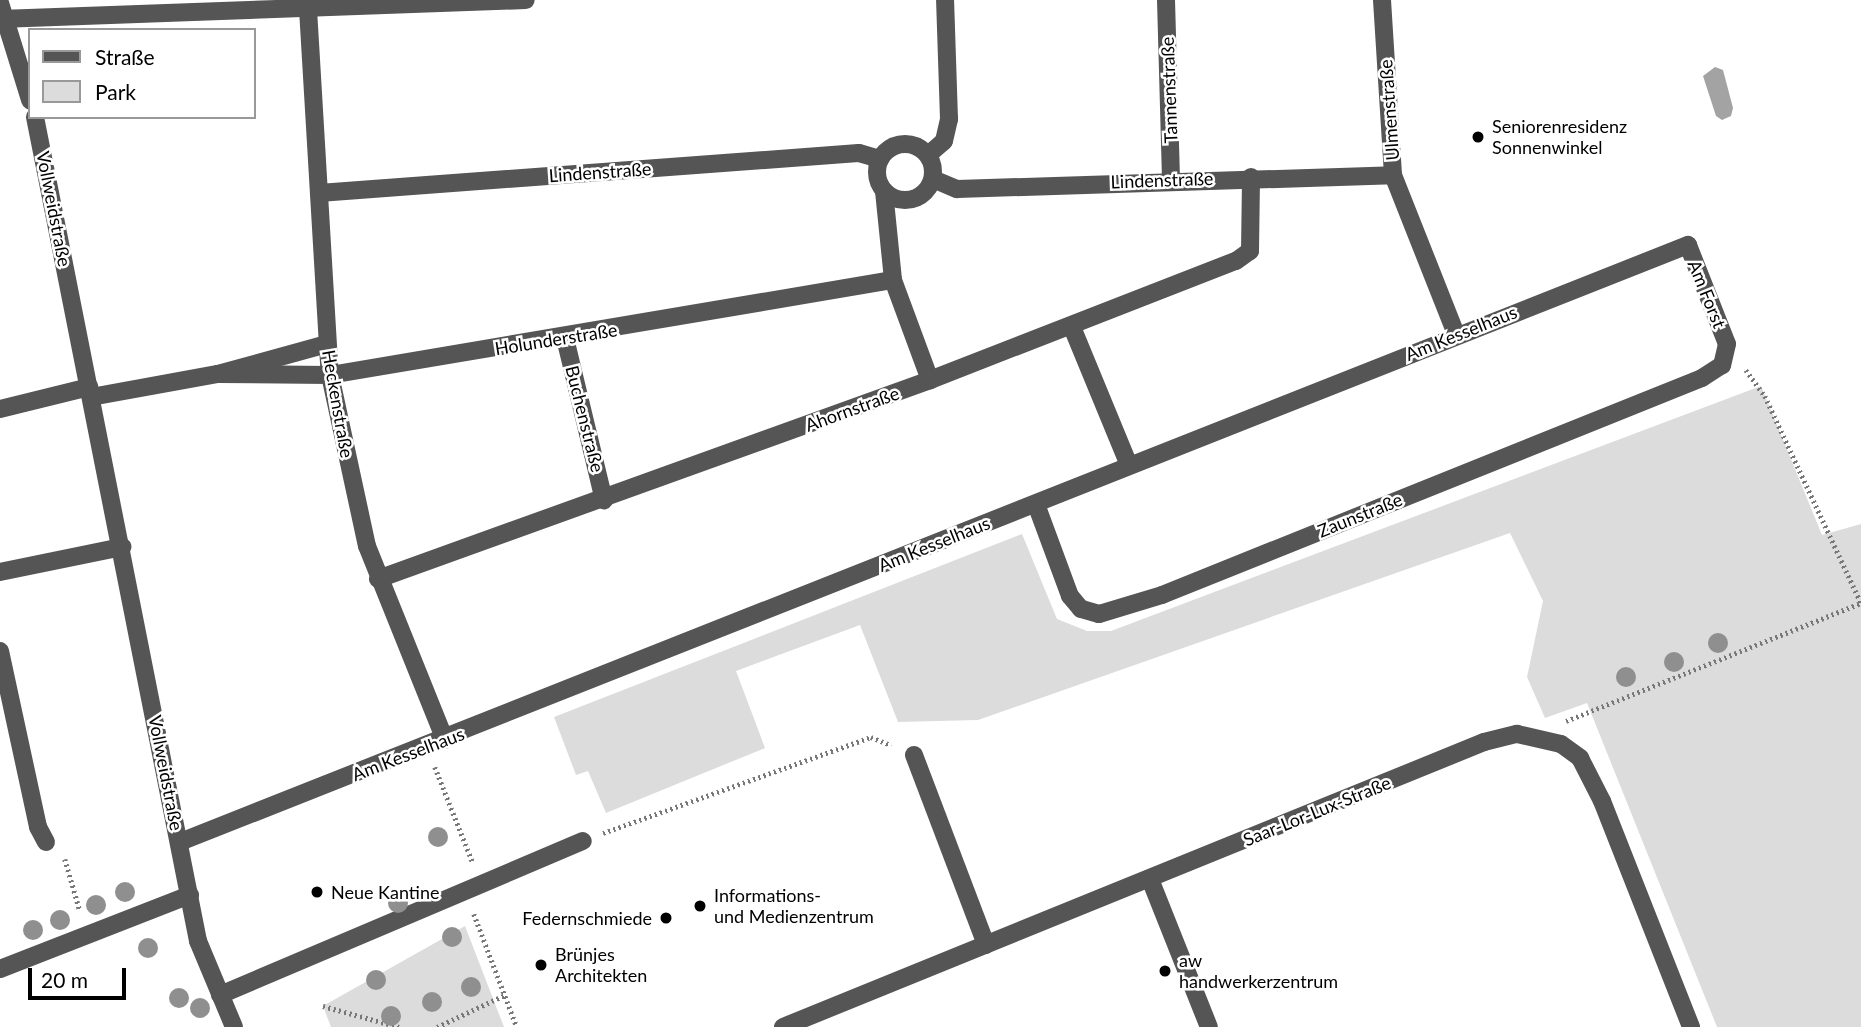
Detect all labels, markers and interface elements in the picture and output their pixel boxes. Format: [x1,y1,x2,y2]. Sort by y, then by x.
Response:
legend [28,28,256,119]
street label: Tannenstraße [1156,36,1182,144]
text: Straße [95,44,155,69]
street label: Ulmenstraße [1375,59,1403,161]
text: Park [95,79,136,104]
place label: Seniorenresidenz Sonnenwinkel [1492,116,1627,158]
marker: Seniorenresidenz Sonnenwinkel [1470,129,1486,145]
street label: Vollweidstraße [32,150,76,268]
street label: Lindenstraße [548,158,652,186]
street label: Lindenstraße [1110,167,1214,193]
street label: Am Forst [1684,257,1730,331]
street label: Am Kesselhaus [1402,301,1520,365]
street label: Holunderstraße [493,319,619,359]
street label: Heckenstraße [318,348,358,460]
street label: Buchenstraße [561,363,609,475]
street label: Ahornstraße [802,382,902,436]
street label: Zaunstraße [1315,488,1405,542]
street label: Am Kesselhaus [875,512,993,576]
street label: Vollweidstraße [144,714,188,832]
street label: Am Kesselhaus [349,723,467,785]
street label: Saar-Lor-Lux-Straße [1240,772,1394,850]
place label: Neue Kantine [331,881,439,903]
marker: Neue Kantine [309,884,325,900]
place label: Informations- und Medienzentrum [714,885,874,928]
marker: Informations- und Medienzentrum [692,898,708,914]
place label: Federnschmiede [522,907,652,929]
marker: Federnschmiede [658,910,674,926]
place label: Brünjes Architekten [555,944,647,986]
place label: aw handwerkerzentrum [1179,950,1338,992]
scale bar [32,954,130,998]
marker: Brünjes Architekten [533,957,549,973]
marker: aw handwerkerzentrum [1157,963,1173,979]
text: 20 m [41,967,88,992]

